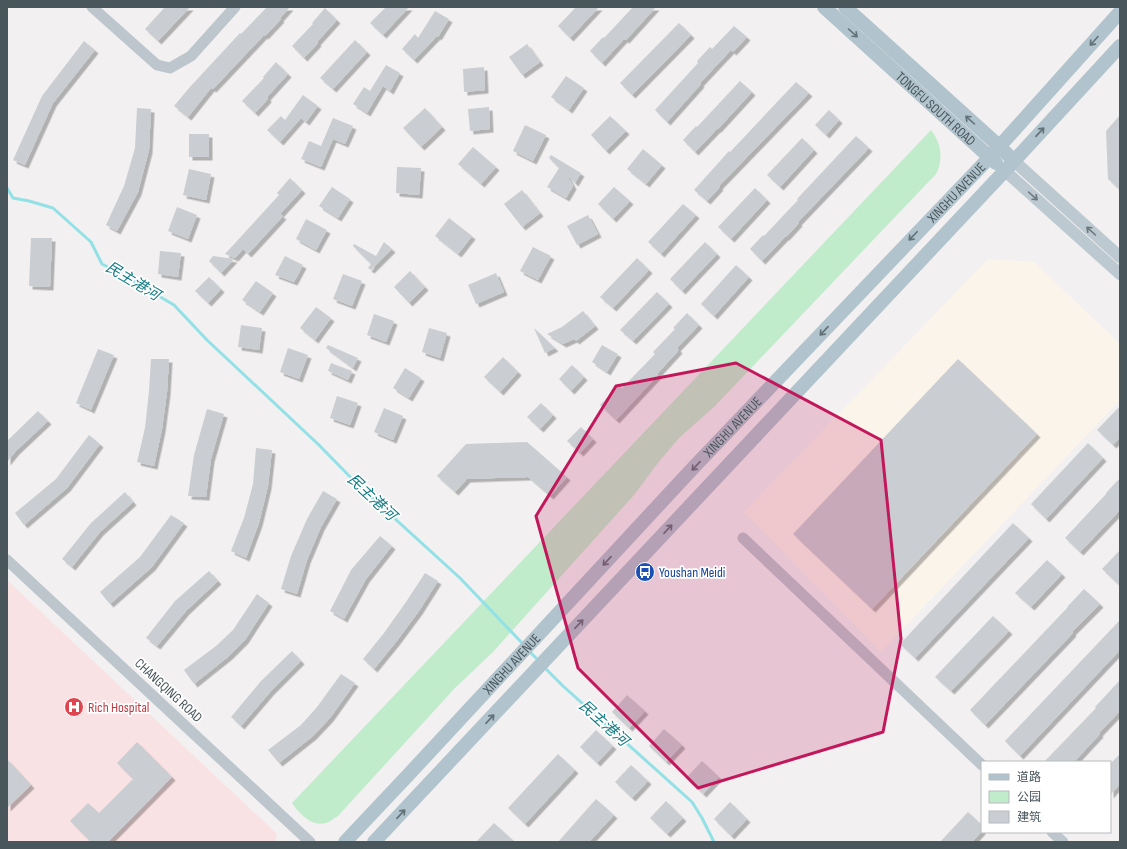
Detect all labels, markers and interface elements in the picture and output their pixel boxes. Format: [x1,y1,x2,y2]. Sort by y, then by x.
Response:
one-way arrow [847,29,858,38]
one-way arrow [1089,36,1099,46]
street label: TONGFU SOUTH ROAD [892,68,979,149]
one-way arrow [966,116,976,125]
one-way arrow [1035,127,1045,137]
street label: XINGHU AVENUE [923,159,989,227]
one-way arrow [1028,191,1038,201]
one-way arrow [1086,226,1096,236]
one-way arrow [909,231,918,241]
water label: 民主港河 [102,258,166,307]
one-way arrow [819,326,829,336]
street label: XINGHU AVENUE [699,393,766,461]
one-way arrow [692,460,701,470]
water label: 民主港河 [343,470,402,527]
one-way arrow [663,524,673,534]
one-way arrow [603,556,612,566]
bus stop icon: Youshan Meidi [634,561,656,583]
place label: Youshan Meidi [659,564,725,581]
one-way arrow [574,619,584,629]
street label: XINGHU AVENUE [479,630,544,699]
street label: CHANGQING ROAD [131,655,206,726]
hospital icon: Rich Hospital [63,696,85,718]
water label: 民主港河 [575,696,635,753]
place label: Rich Hospital [88,699,149,716]
one-way arrow [485,714,495,724]
legend [981,761,1111,833]
text: 道路 [1017,770,1041,785]
text: 公园 [1017,790,1041,805]
one-way arrow [396,809,405,819]
text: 建筑 [1017,810,1041,825]

